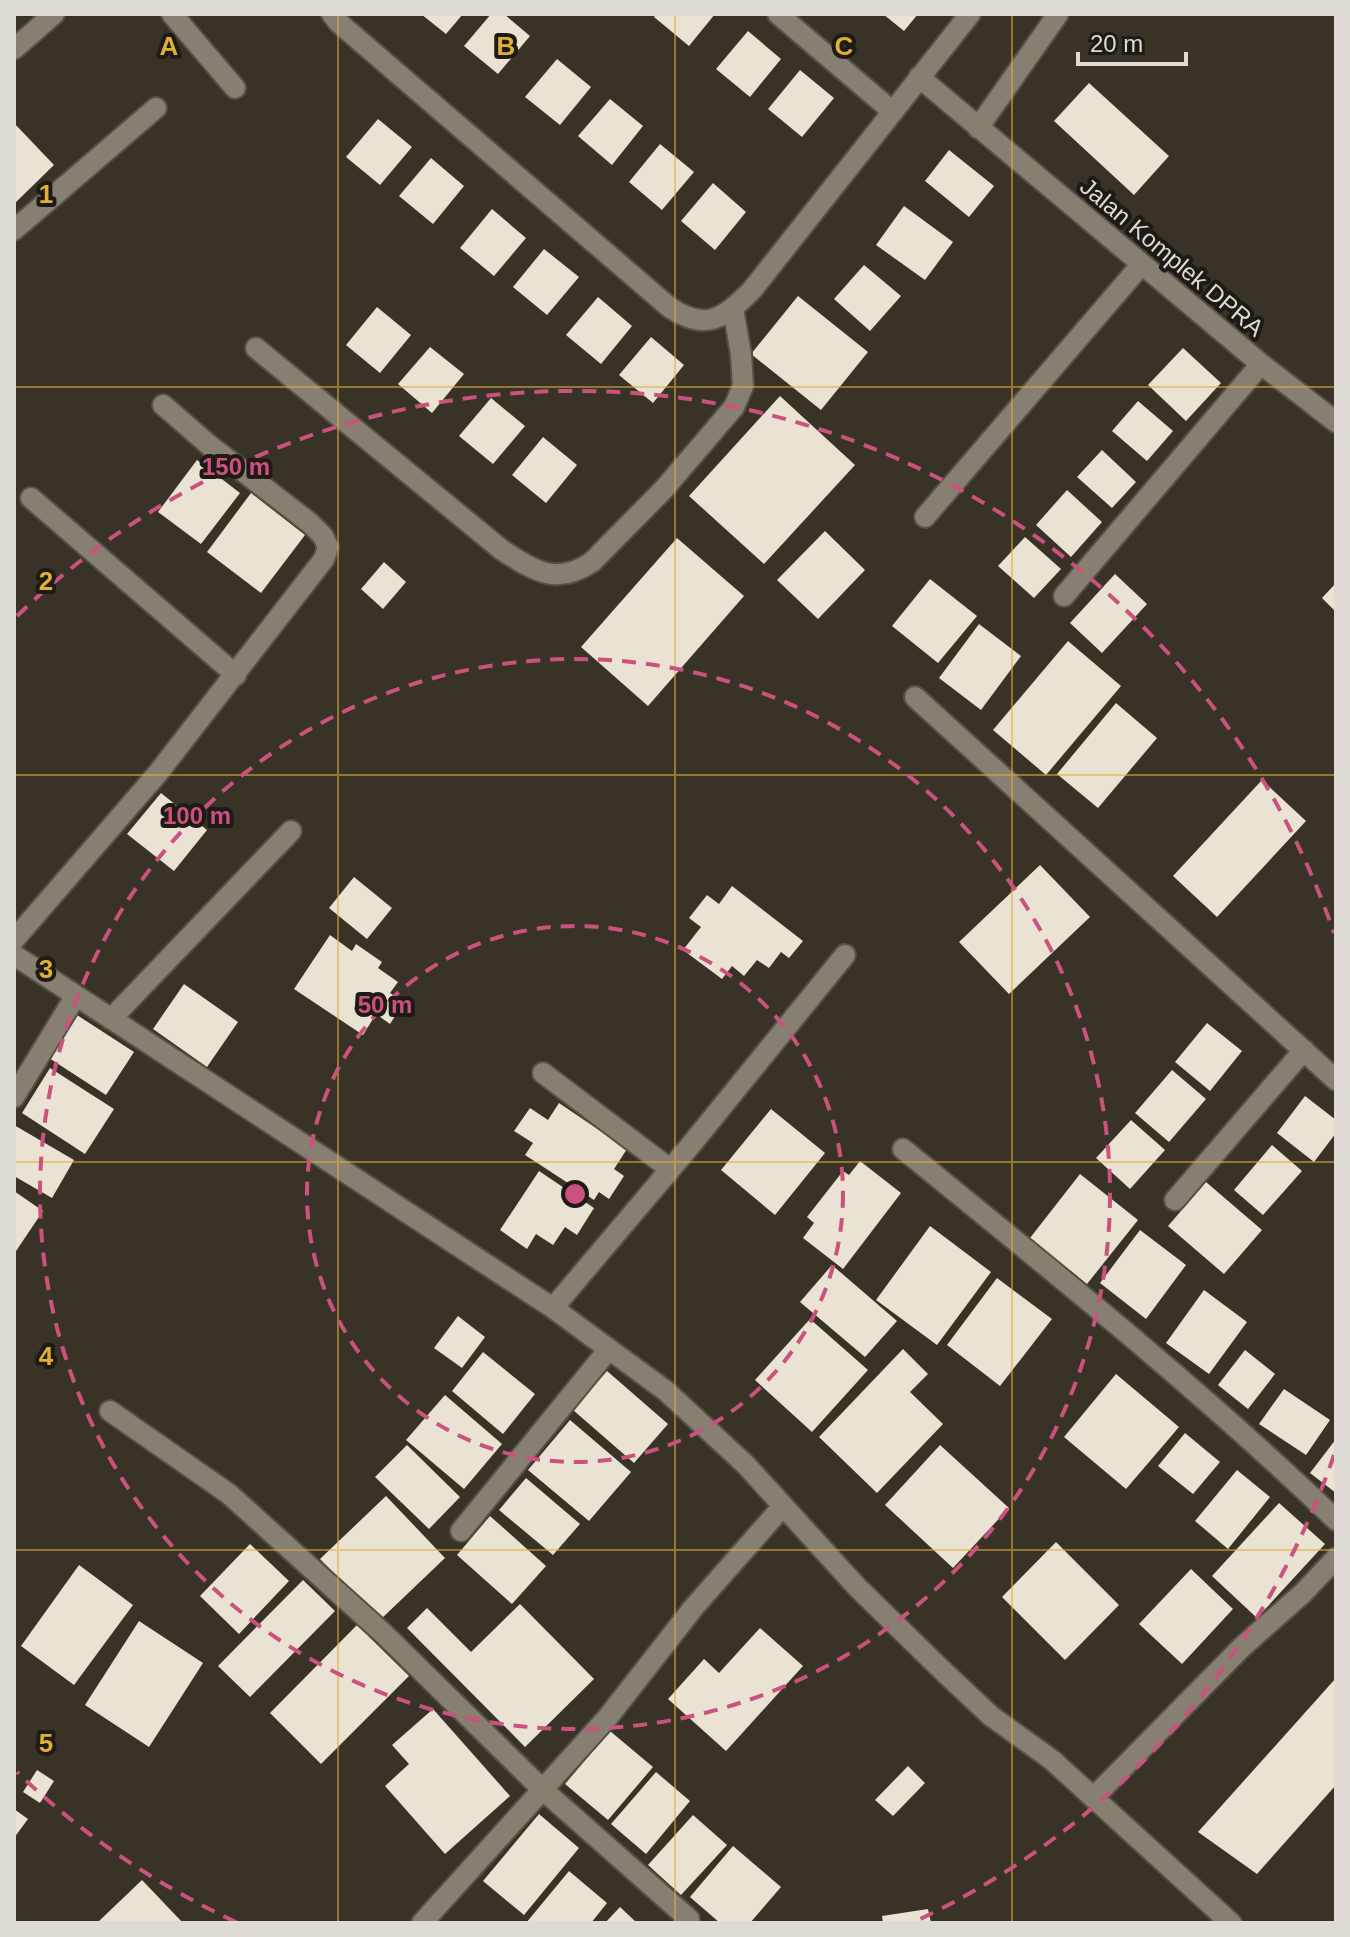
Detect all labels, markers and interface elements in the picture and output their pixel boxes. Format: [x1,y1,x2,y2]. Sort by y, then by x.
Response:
scale bar [1078,16,1186,66]
text: 20 m [1090,30,1143,57]
text: A [160,31,179,61]
text: B [497,31,515,61]
text: C [835,31,854,61]
street label: Jalan Komplek DPRA [1075,172,1269,342]
text: 1 [39,179,53,209]
text: 150 m [202,453,270,480]
text: 2 [39,566,53,596]
text: 100 m [163,802,231,829]
text: 3 [39,954,53,984]
text: 50 m [358,991,412,1018]
centre of rings [561,1180,589,1208]
text: 4 [39,1341,54,1371]
text: 5 [39,1728,53,1758]

